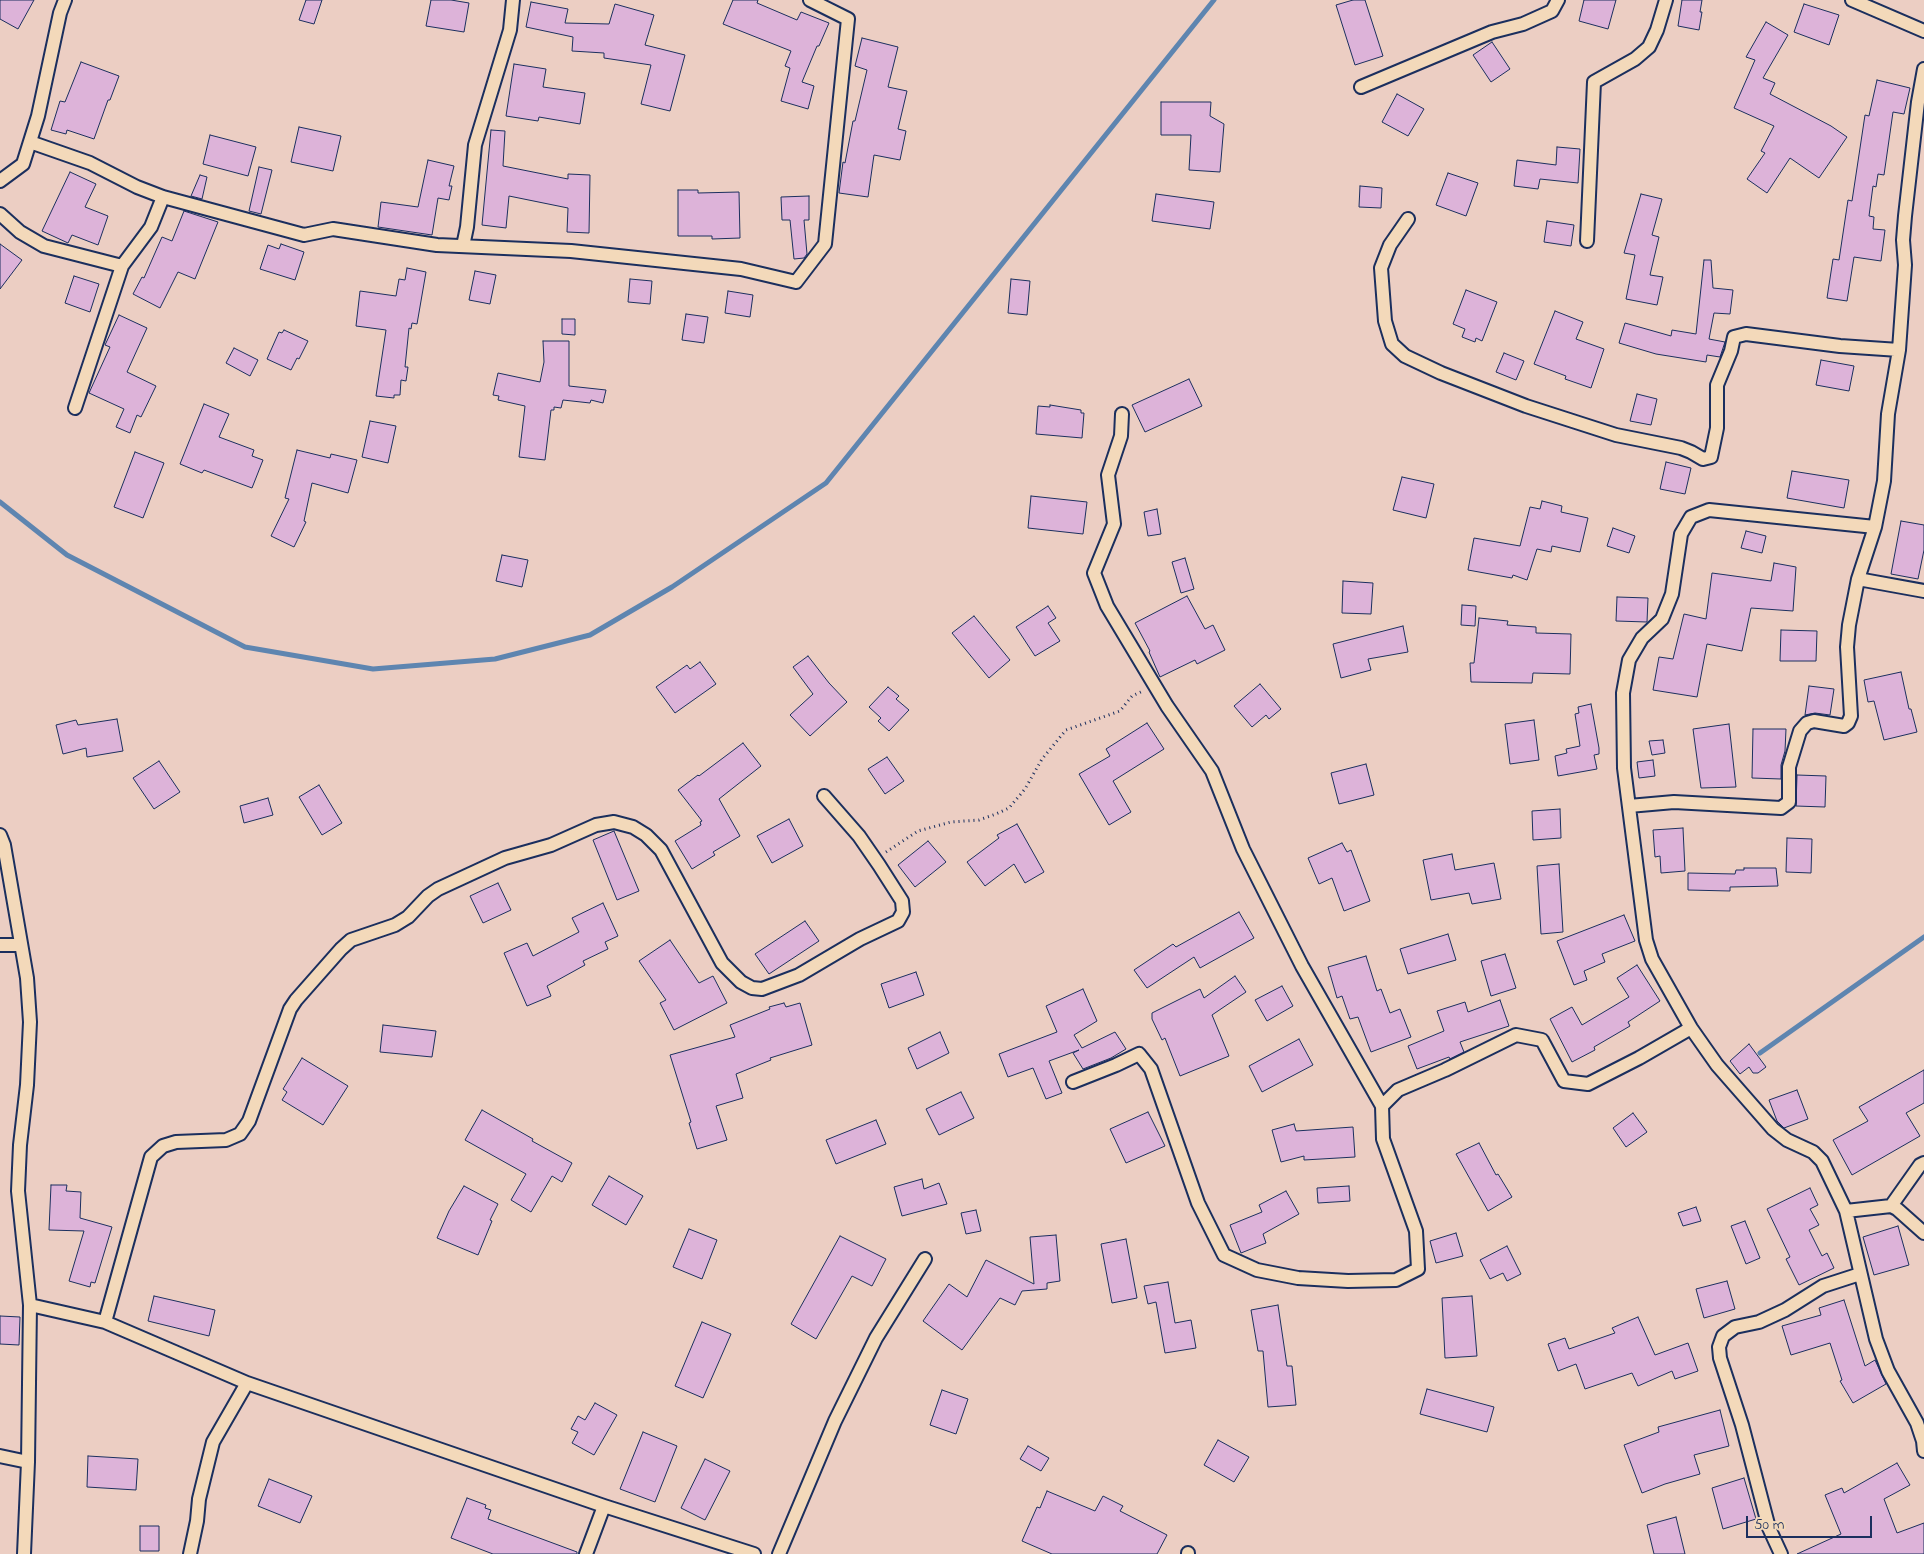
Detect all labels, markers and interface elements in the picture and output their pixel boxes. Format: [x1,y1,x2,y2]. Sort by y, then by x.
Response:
scale bar [1749,1506,1875,1538]
text: 50 m [1754,1514,1784,1536]

